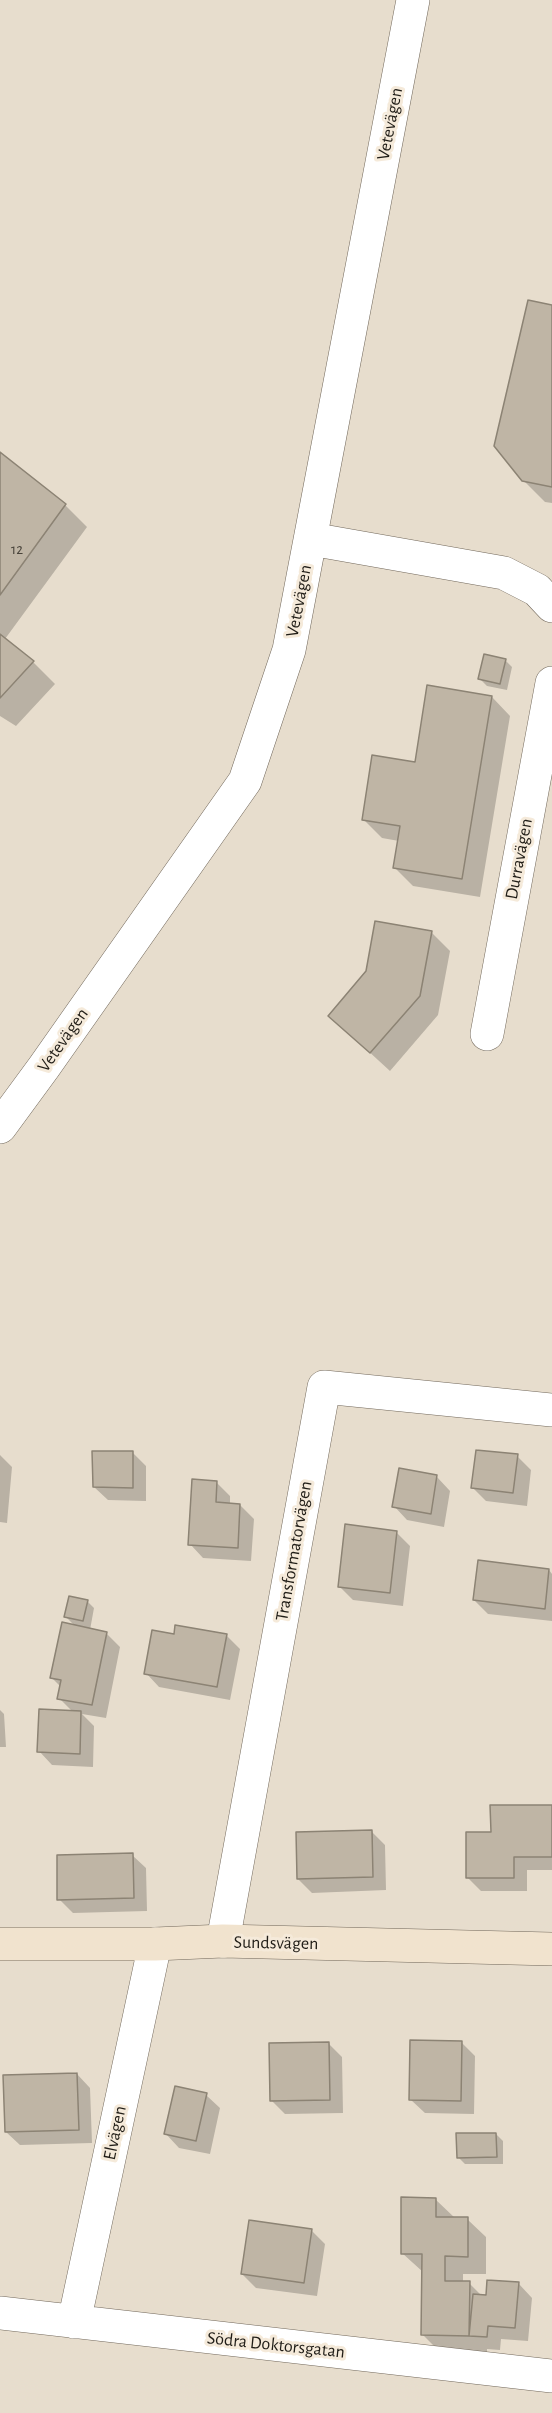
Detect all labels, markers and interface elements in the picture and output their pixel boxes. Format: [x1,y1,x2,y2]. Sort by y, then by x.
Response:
street label: Vetevägen [372,86,408,162]
house number: 12 [11,540,23,558]
street label: Vetevägen [281,563,317,639]
street label: Durravägen [501,817,537,901]
street label: Vetevägen [33,1004,93,1076]
street label: Transformatorvägen [271,1479,317,1623]
street label: Sundsvägen [233,1931,319,1955]
street label: Elvägen [99,2104,131,2162]
street label: Södra Doktorsgatan [206,2327,346,2363]

